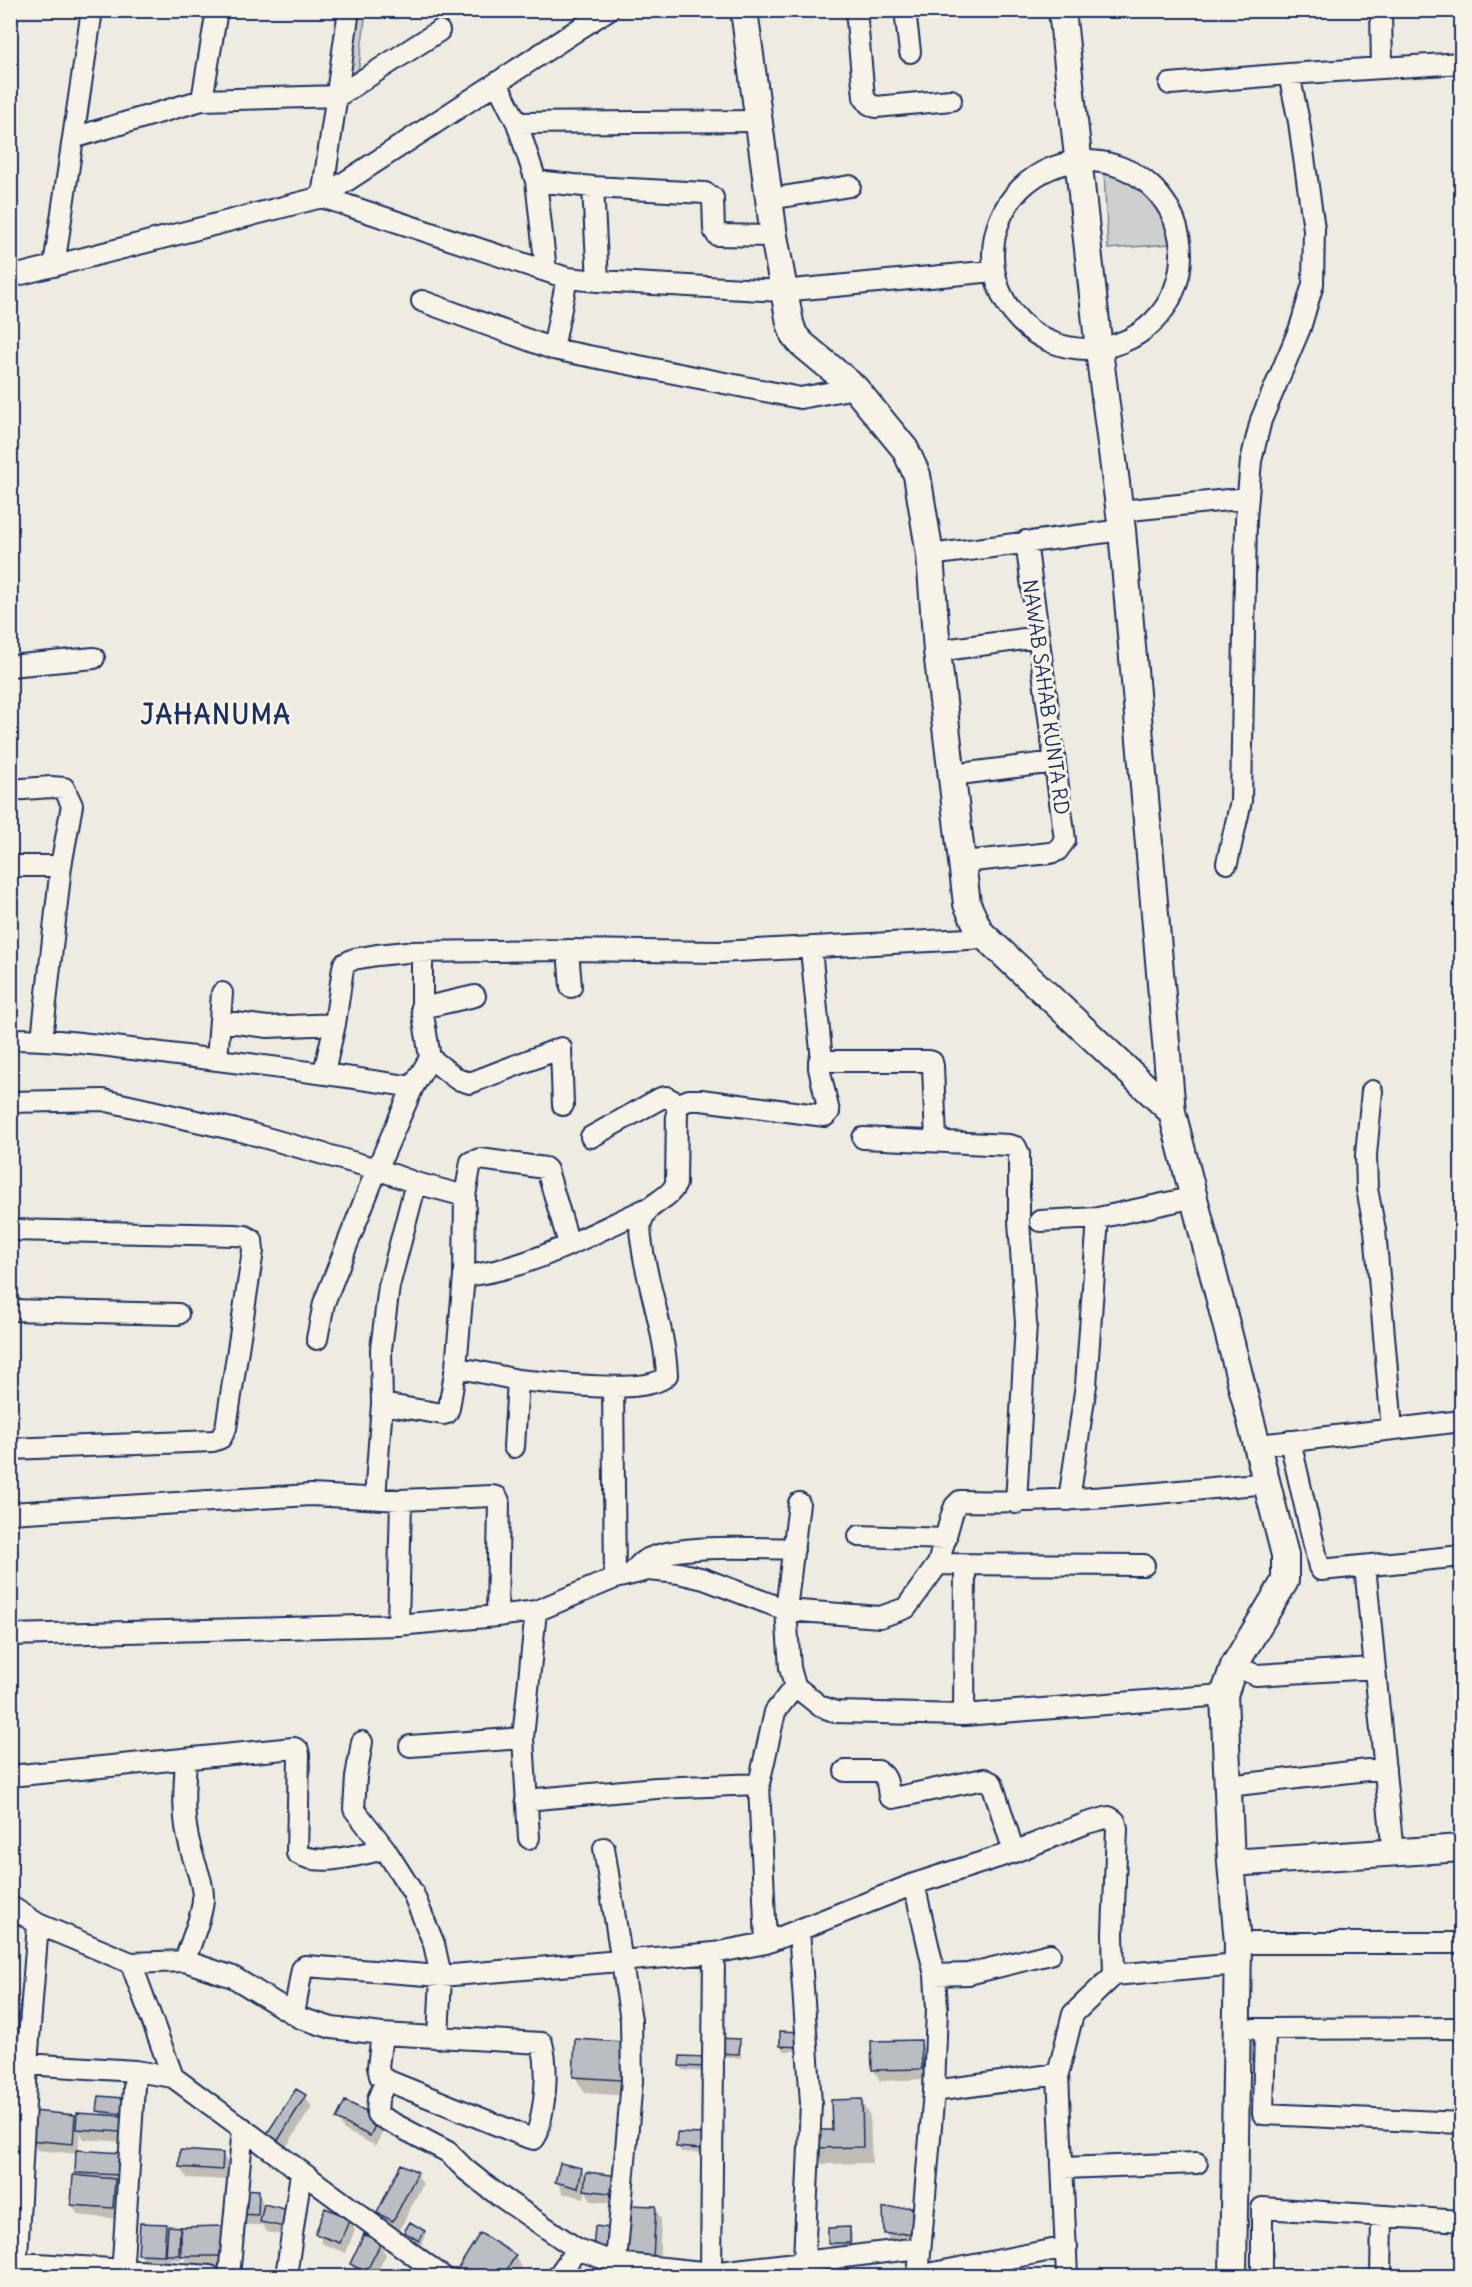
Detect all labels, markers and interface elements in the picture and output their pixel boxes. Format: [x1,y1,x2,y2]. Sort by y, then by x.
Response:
street label: NAWAB SAHAB KUNTA RD [1018,578,1075,816]
district label: JAHANUMA [141,698,292,731]

